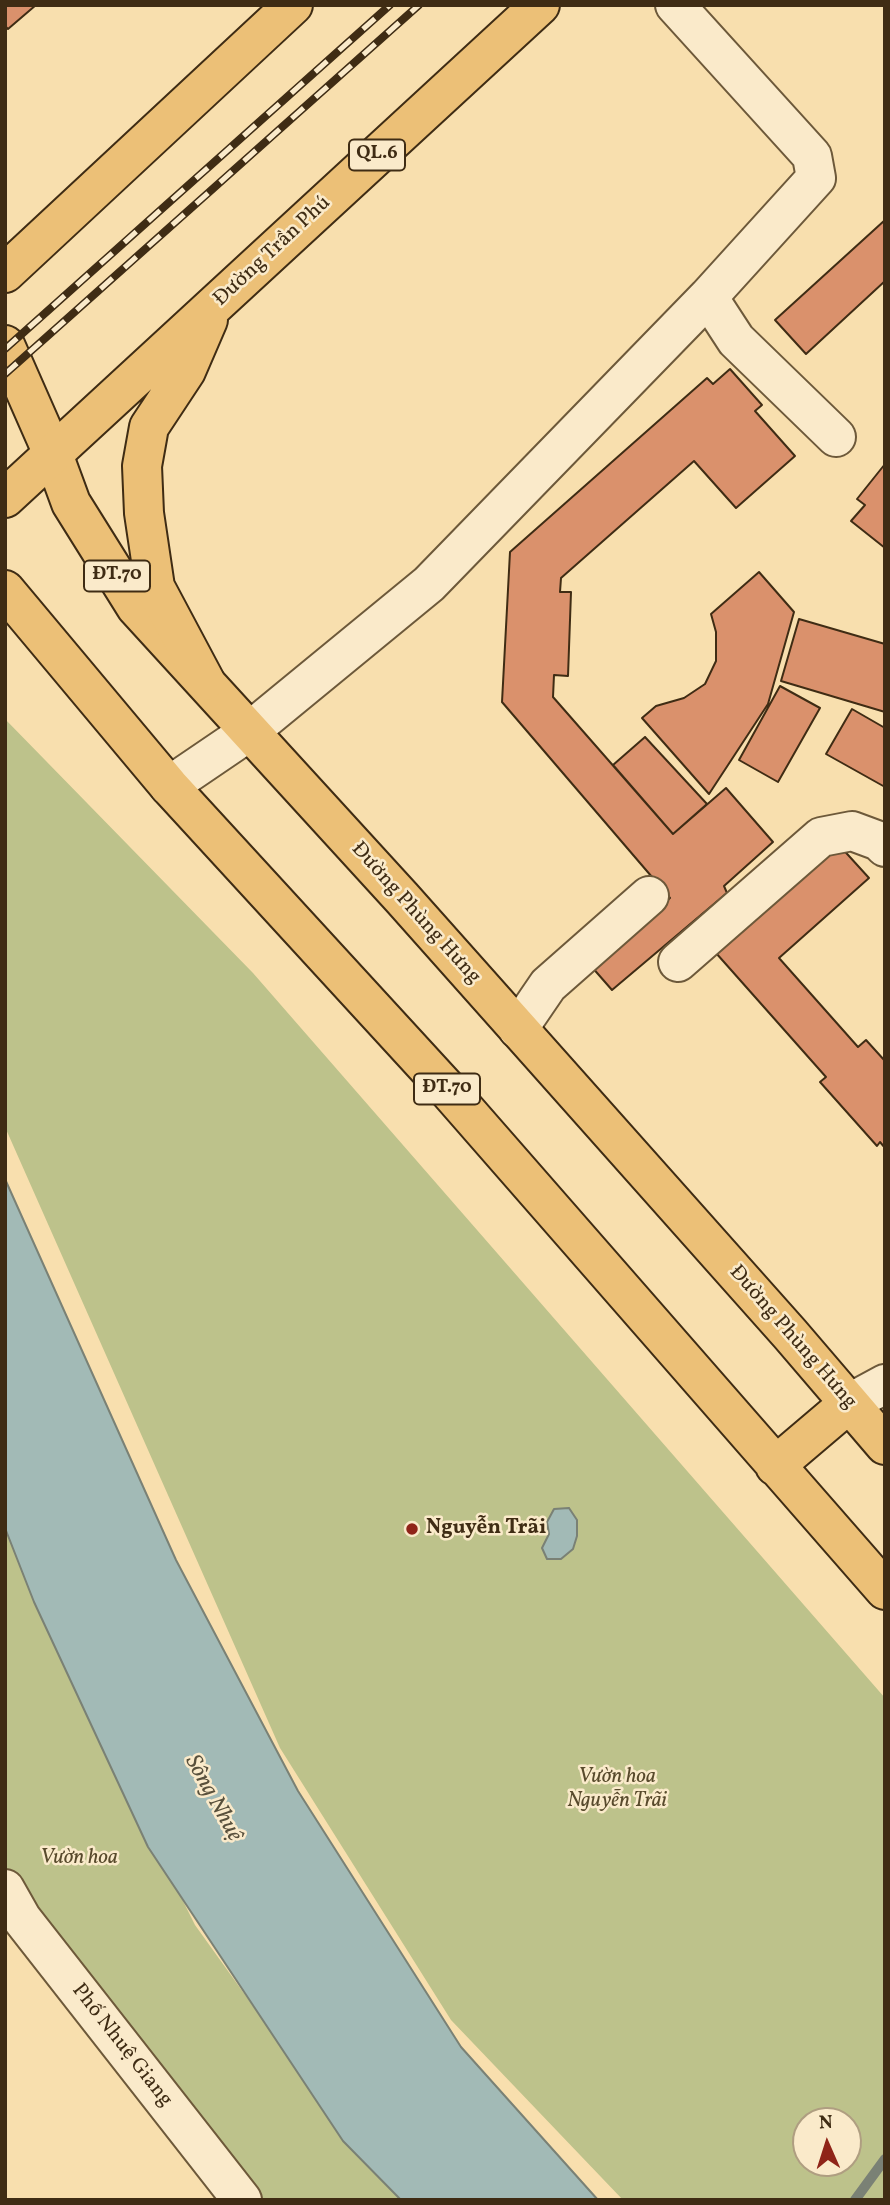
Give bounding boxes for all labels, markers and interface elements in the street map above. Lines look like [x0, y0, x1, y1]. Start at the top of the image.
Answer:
road number: QL.6 [349, 140, 405, 170]
street label: Đường Trần Phú [209, 191, 337, 313]
road number: ĐT.70 [84, 561, 150, 592]
street label: Đường Phùng Hưng [345, 838, 485, 990]
road number: ĐT.70 [414, 1074, 480, 1105]
street label: Đường Phùng Hưng [723, 1261, 861, 1415]
place label: Nguyễn Trãi [426, 1516, 546, 1542]
marker: Nguyễn Trãi [404, 1521, 420, 1537]
water label: Sông Nhuệ [177, 1751, 247, 1847]
park label: Vườn hoa Nguyễn Trãi [567, 1765, 667, 1815]
park label: Vườn hoa [40, 1846, 118, 1872]
street label: Phố Nhuệ Giang [65, 1979, 177, 2113]
north arrow [792, 2107, 862, 2177]
text: N [818, 2110, 834, 2136]

